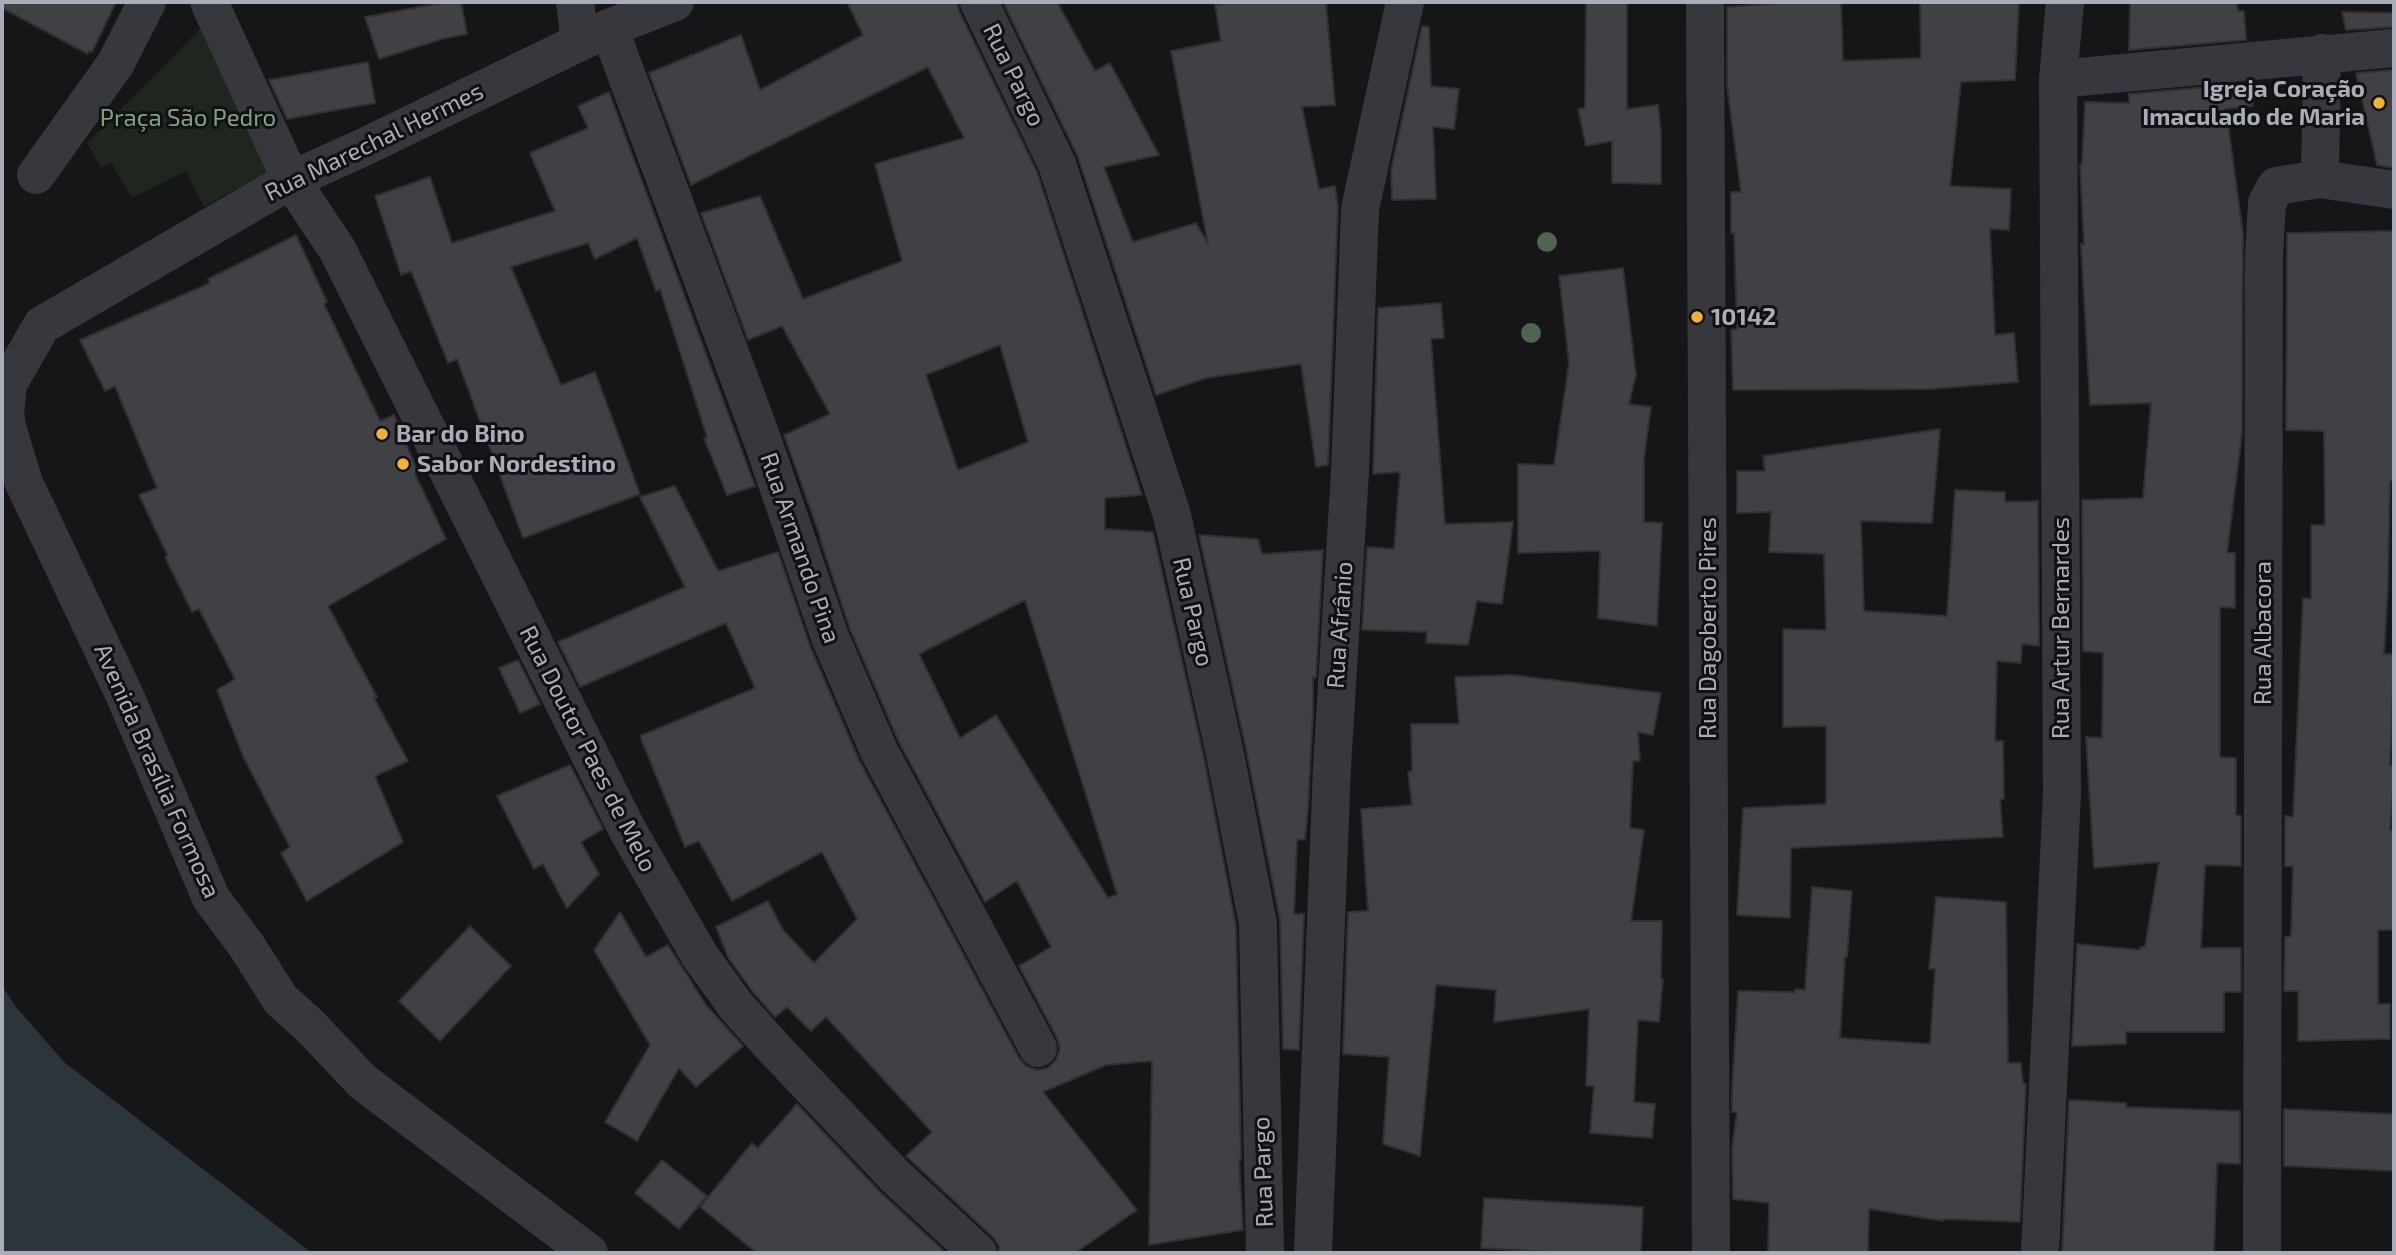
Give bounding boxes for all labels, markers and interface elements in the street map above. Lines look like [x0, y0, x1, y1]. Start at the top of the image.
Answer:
street label: Rua Pargo [977, 19, 1051, 131]
place label: Igreja Coração Imaculado de Maria [2142, 75, 2365, 131]
street label: Rua Marechal Hermes [260, 77, 488, 207]
marker: Igreja Coração Imaculado de Maria [2371, 95, 2387, 111]
park label: Praça São Pedro [100, 104, 276, 132]
place label: 10142 [1711, 303, 1776, 331]
marker: 10142 [1689, 309, 1705, 325]
place label: Bar do Bino [396, 420, 525, 448]
marker: Bar do Bino [374, 426, 390, 442]
street label: Rua Armando Pina [754, 449, 846, 647]
place label: Sabor Nordestino [417, 450, 616, 478]
marker: Sabor Nordestino [395, 456, 411, 472]
street label: Rua Dagoberto Pires [1694, 517, 1722, 739]
street label: Rua Artur Bernardes [2047, 517, 2075, 739]
street label: Rua Pargo [1167, 555, 1219, 669]
street label: Rua Afrânio [1321, 561, 1359, 689]
street label: Rua Albacora [2249, 561, 2277, 705]
street label: Rua Doutor Paes de Melo [513, 621, 663, 877]
street label: Avenida Brasília Formosa [88, 639, 226, 903]
street label: Rua Pargo [1247, 1116, 1279, 1228]

